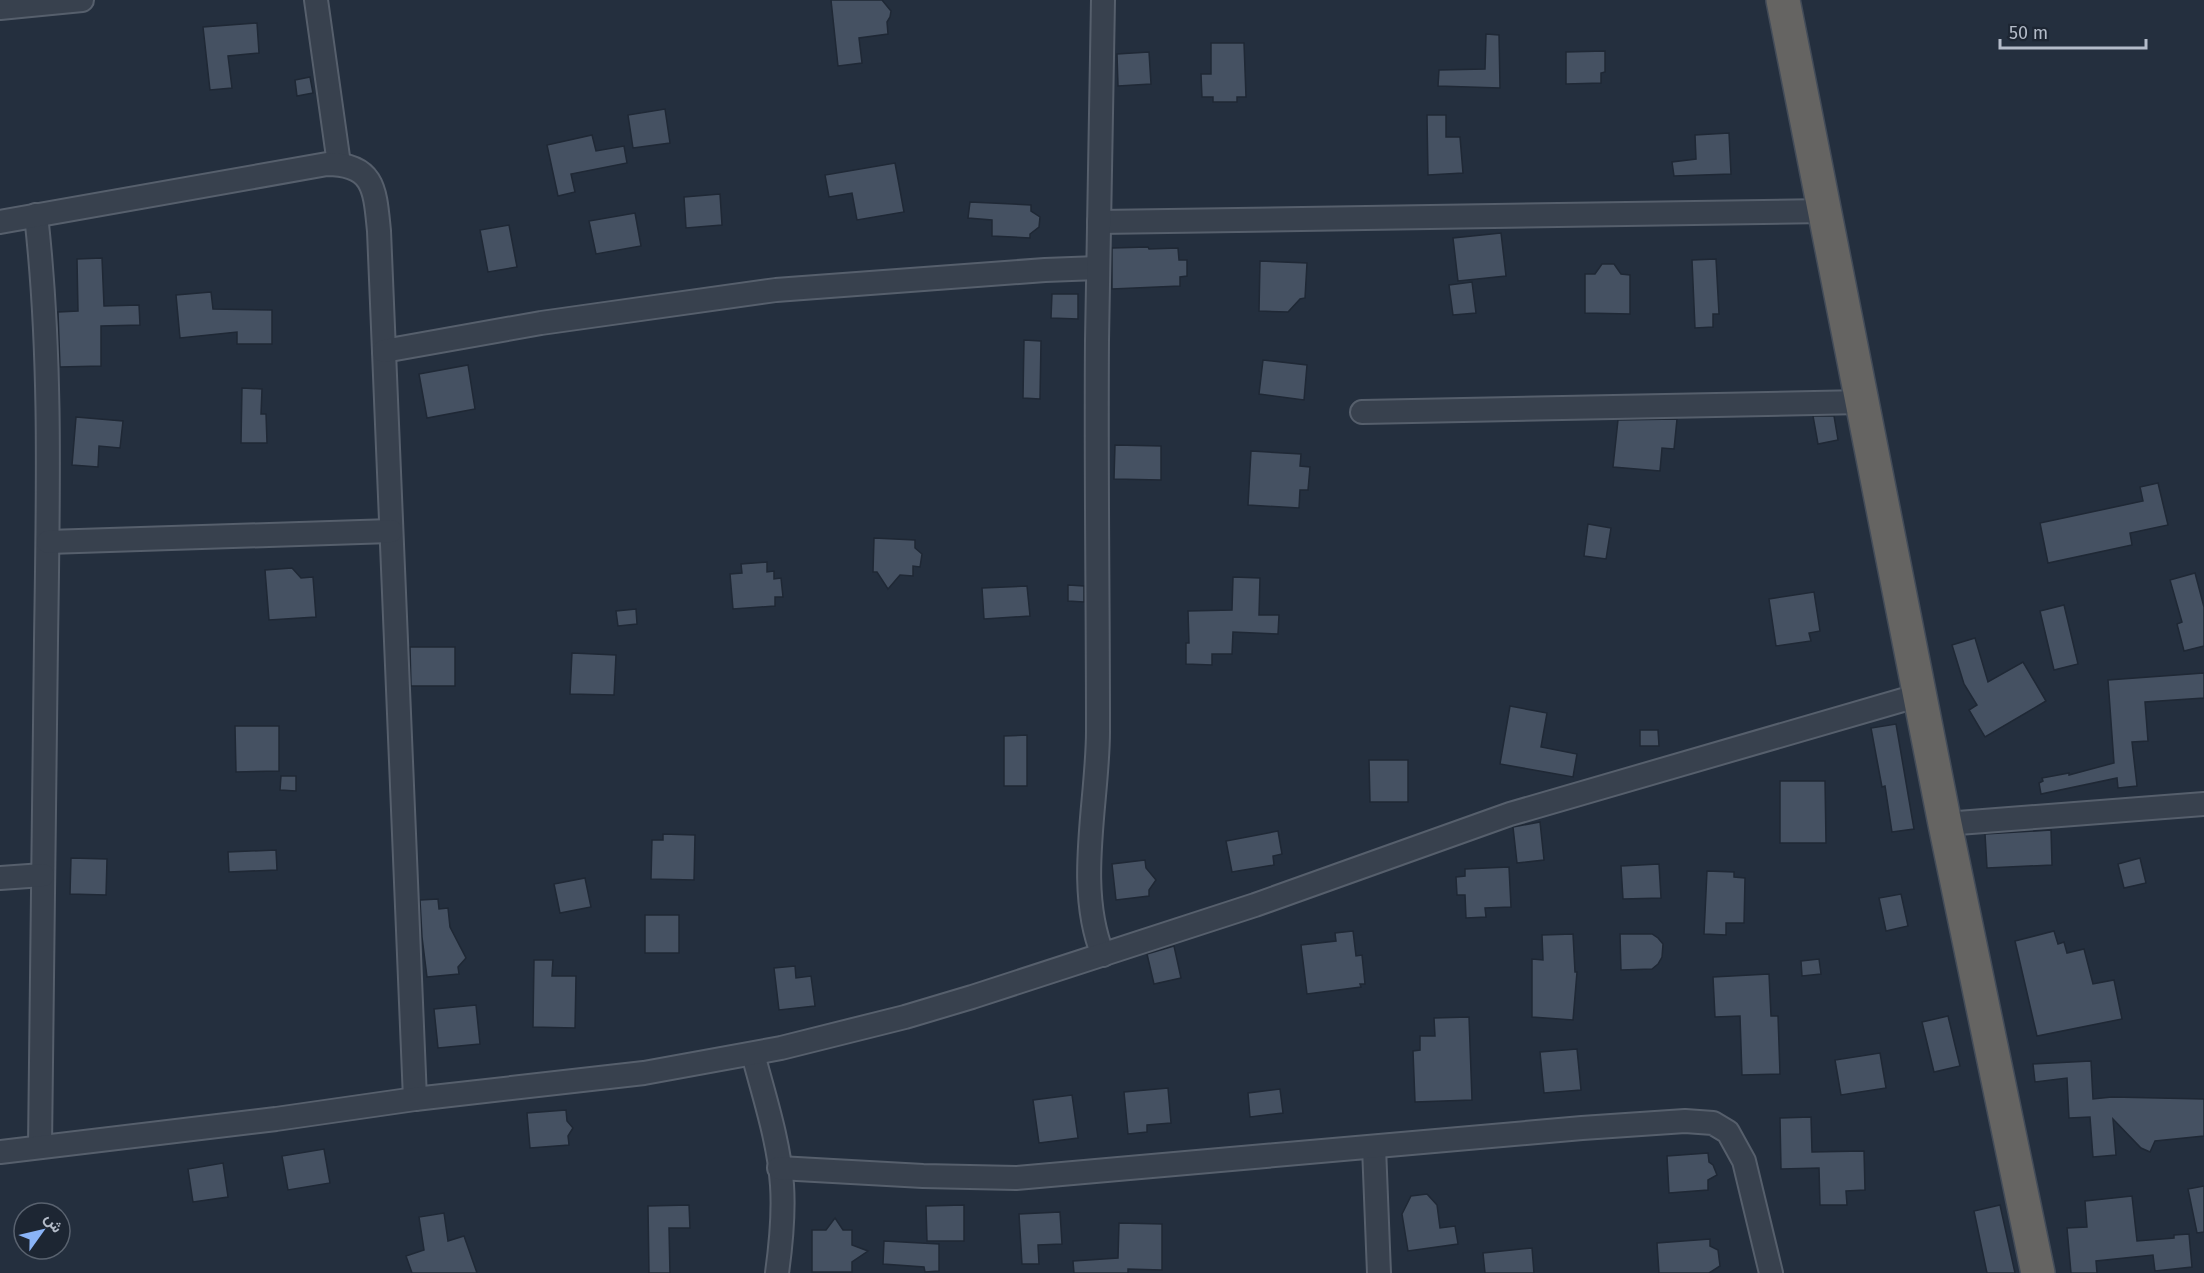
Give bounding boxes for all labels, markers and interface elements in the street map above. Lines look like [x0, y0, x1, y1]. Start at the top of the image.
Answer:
scale bar [2000, 12, 2146, 50]
text: 50 m [2009, 22, 2048, 44]
north arrow [12, 1201, 72, 1261]
text: ش [41, 1210, 67, 1236]

